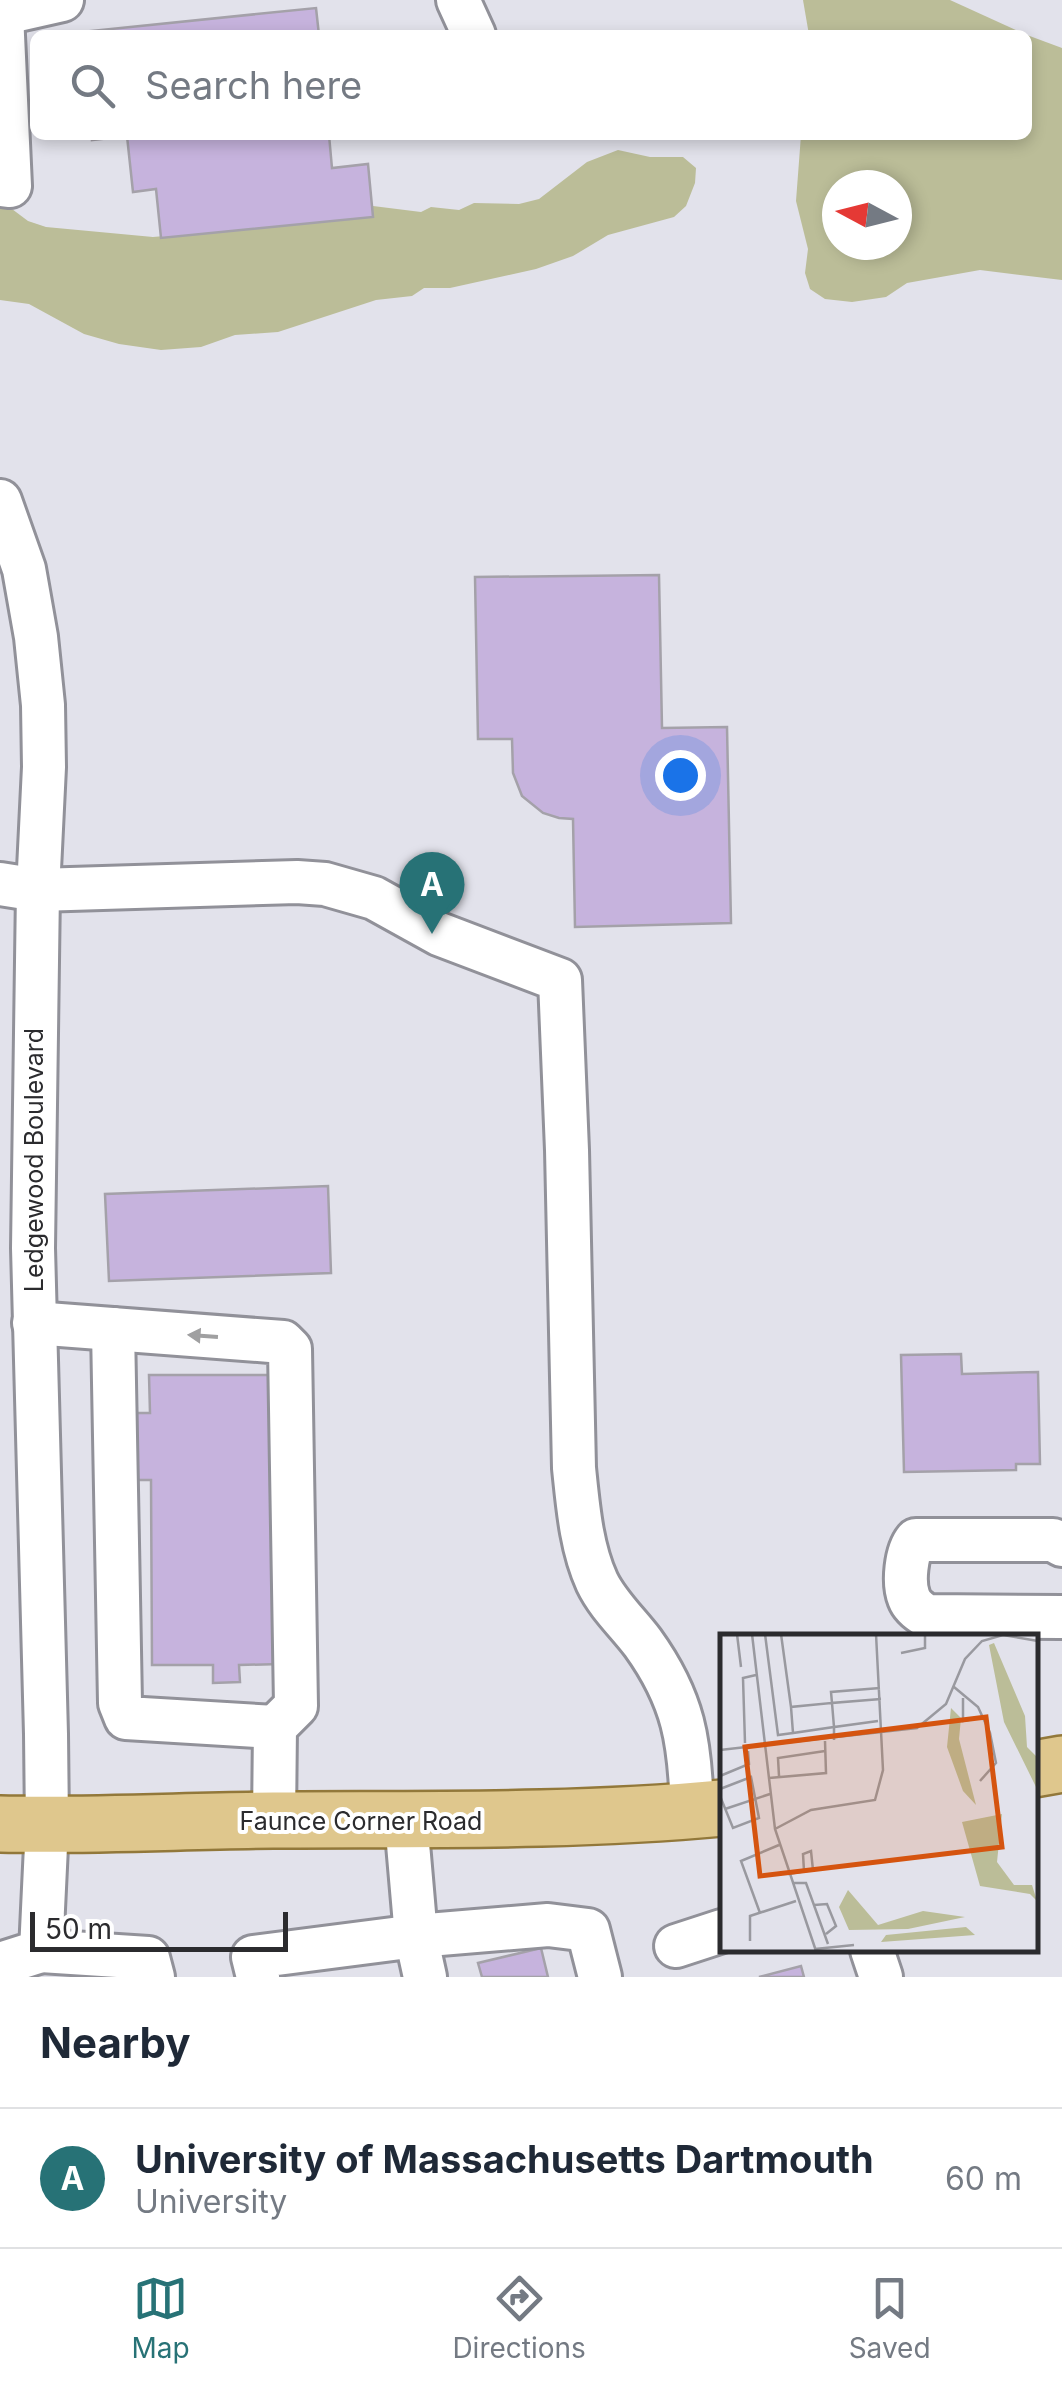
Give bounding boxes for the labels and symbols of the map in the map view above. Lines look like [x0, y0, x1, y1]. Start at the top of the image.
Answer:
north arrow [822, 170, 912, 260]
your location [655, 750, 706, 801]
pin: A [400, 852, 464, 934]
street label: Ledgewood Boulevard [19, 1028, 49, 1292]
one-way arrow [186, 1327, 218, 1343]
inset map [720, 1634, 1037, 1952]
street label: Faunce Corner Road [240, 1806, 482, 1836]
scale bar [30, 1907, 288, 1952]

